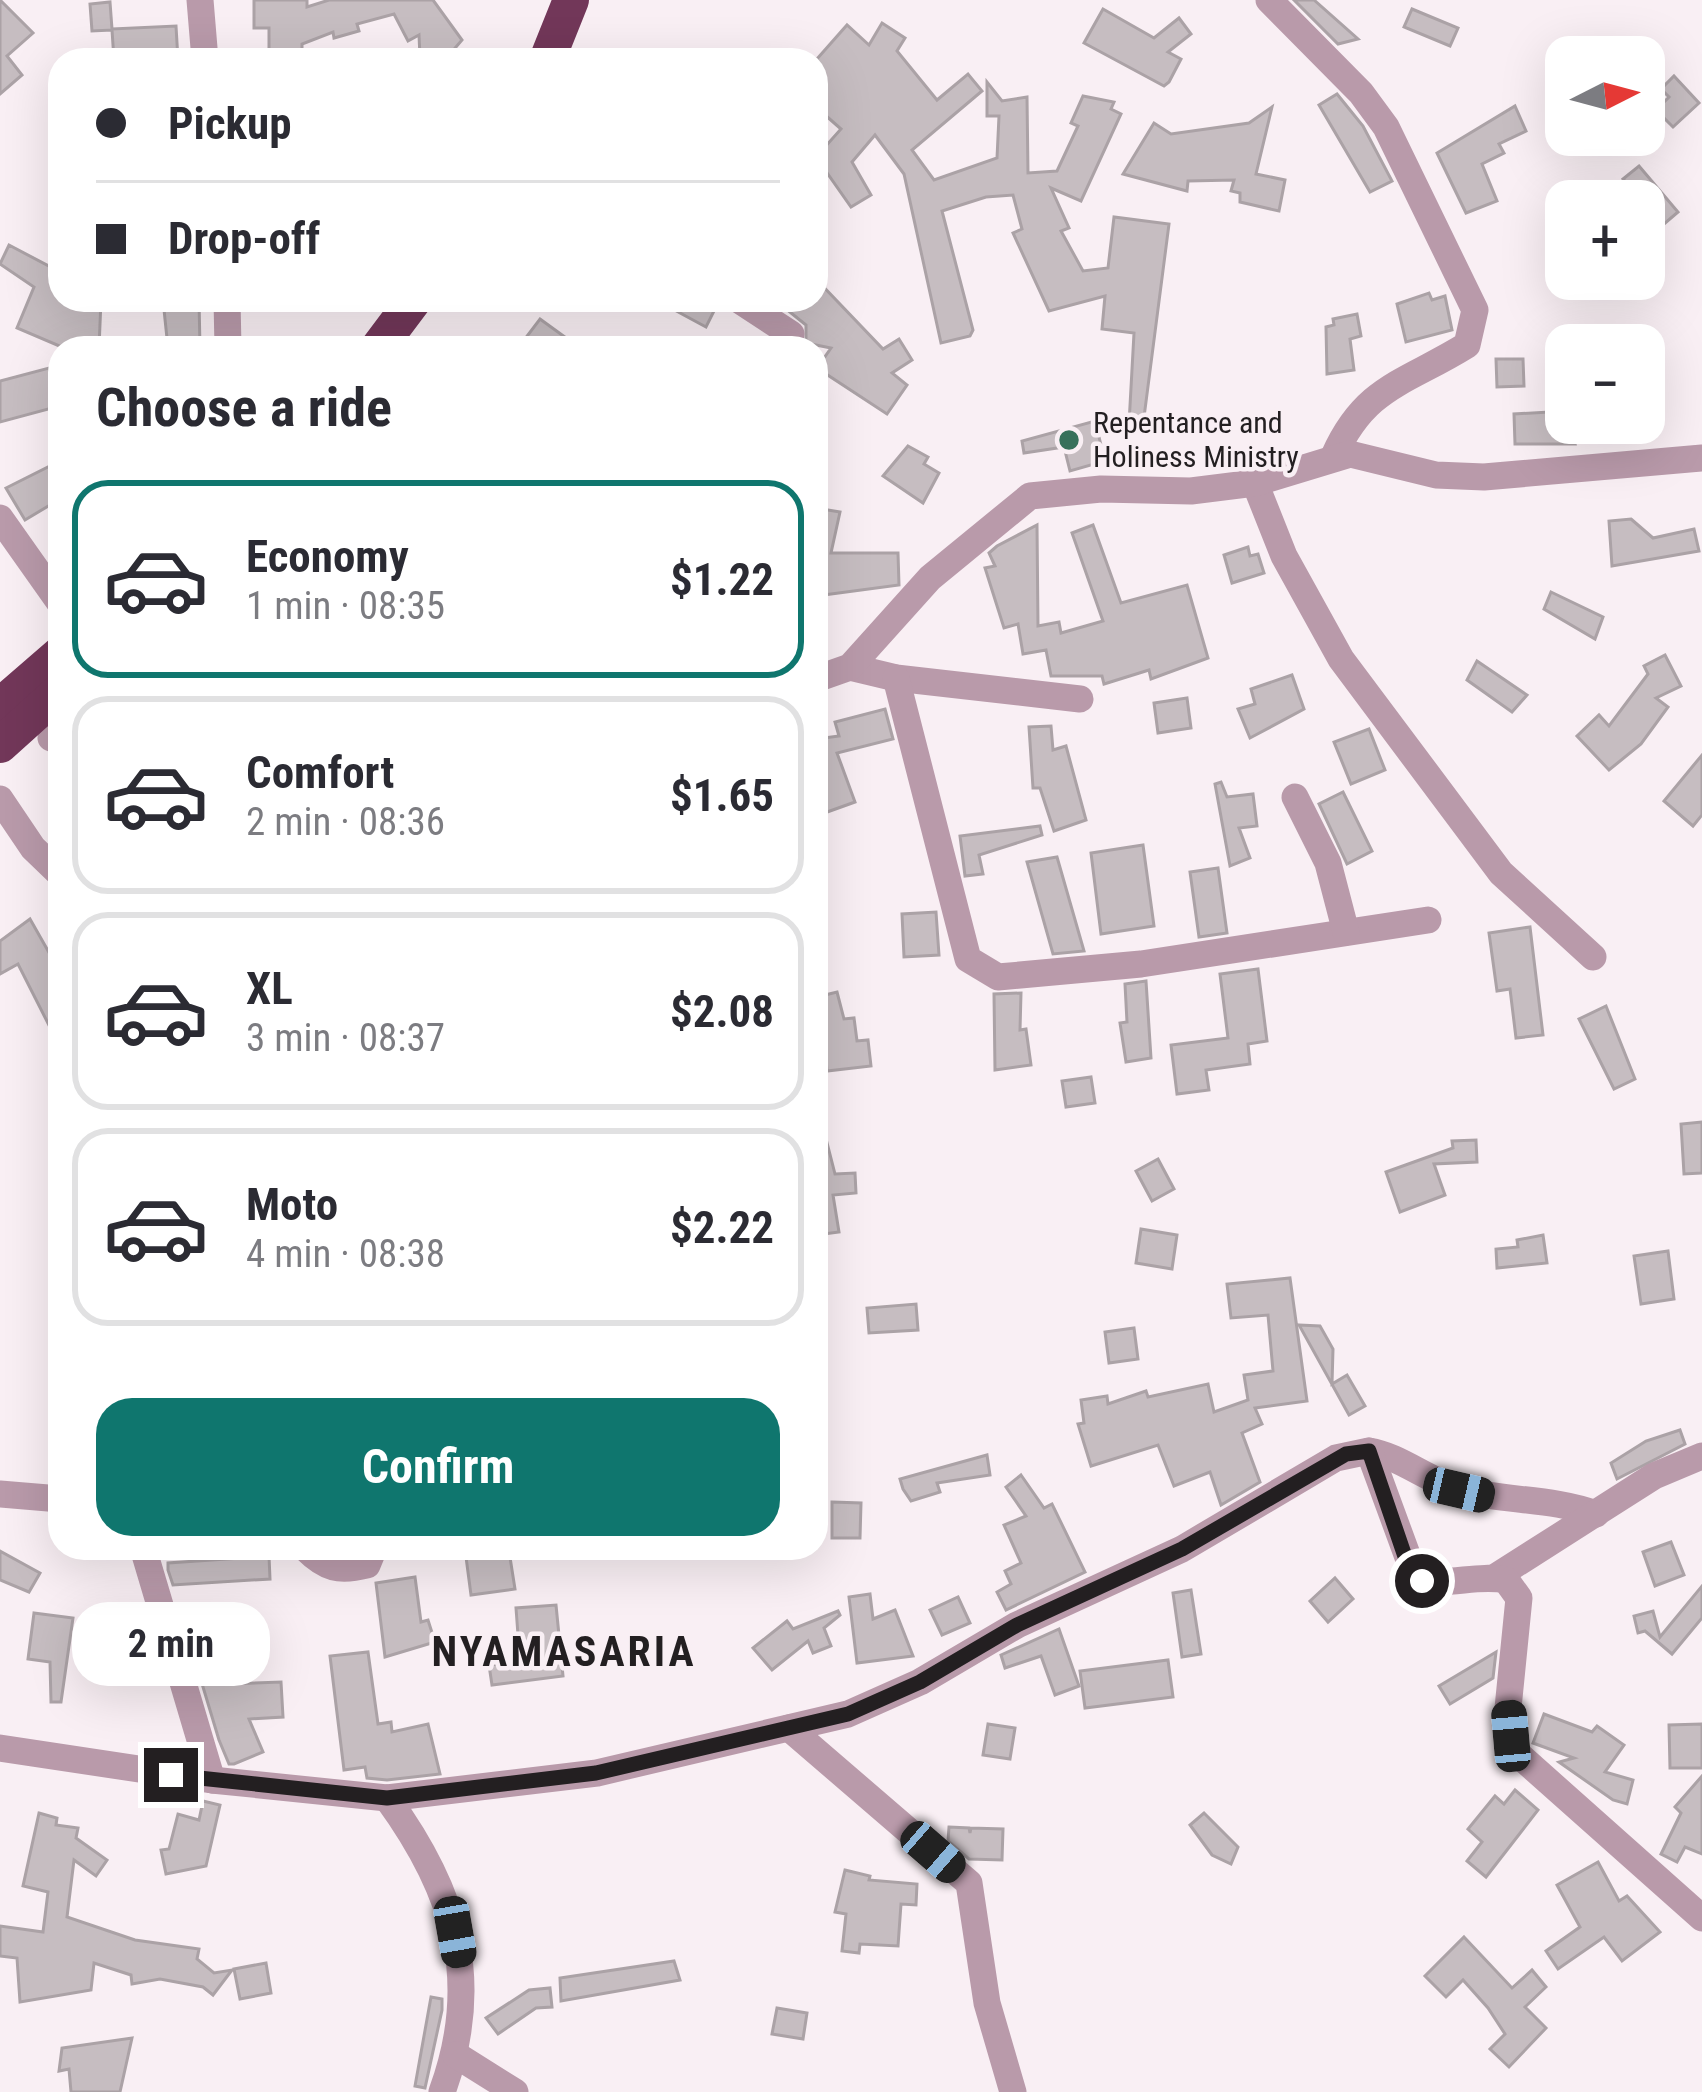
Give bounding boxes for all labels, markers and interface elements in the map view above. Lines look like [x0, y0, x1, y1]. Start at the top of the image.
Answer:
north arrow [1545, 36, 1665, 156]
map controls [1545, 36, 1665, 444]
text: Pickup [168, 97, 292, 150]
button: + [1545, 180, 1665, 300]
text: Drop-off [168, 212, 320, 265]
button: − [1545, 324, 1665, 444]
text: Choose a ride [96, 376, 392, 439]
place label: Repentance and Holiness Ministry [1093, 405, 1299, 474]
marker: Repentance and Holiness Ministry [1056, 427, 1082, 453]
icon: car [102, 525, 210, 633]
text: Economy [246, 530, 409, 583]
text: $1.22 [670, 553, 774, 606]
text: 1 min · 08:35 [246, 583, 445, 629]
icon: car [102, 741, 210, 849]
text: Comfort [246, 746, 394, 799]
text: $1.65 [670, 769, 774, 822]
text: 2 min · 08:36 [246, 799, 445, 845]
icon: car [102, 957, 210, 1065]
text: XL [246, 962, 293, 1015]
text: $2.08 [670, 985, 774, 1038]
text: 3 min · 08:37 [246, 1015, 445, 1061]
icon: car [102, 1173, 210, 1281]
text: Moto [246, 1178, 338, 1231]
text: $2.22 [670, 1201, 774, 1254]
text: 4 min · 08:38 [246, 1231, 445, 1277]
button: Confirm [96, 1398, 780, 1536]
car [1420, 1464, 1498, 1516]
route start [1395, 1554, 1449, 1608]
callout: 2 min [72, 1601, 270, 1685]
text: 2 min [128, 1621, 214, 1667]
district label: NYAMASARIA [431, 1627, 697, 1676]
car [1490, 1699, 1532, 1773]
route end [144, 1748, 198, 1802]
car [894, 1815, 972, 1889]
car [431, 1893, 479, 1971]

